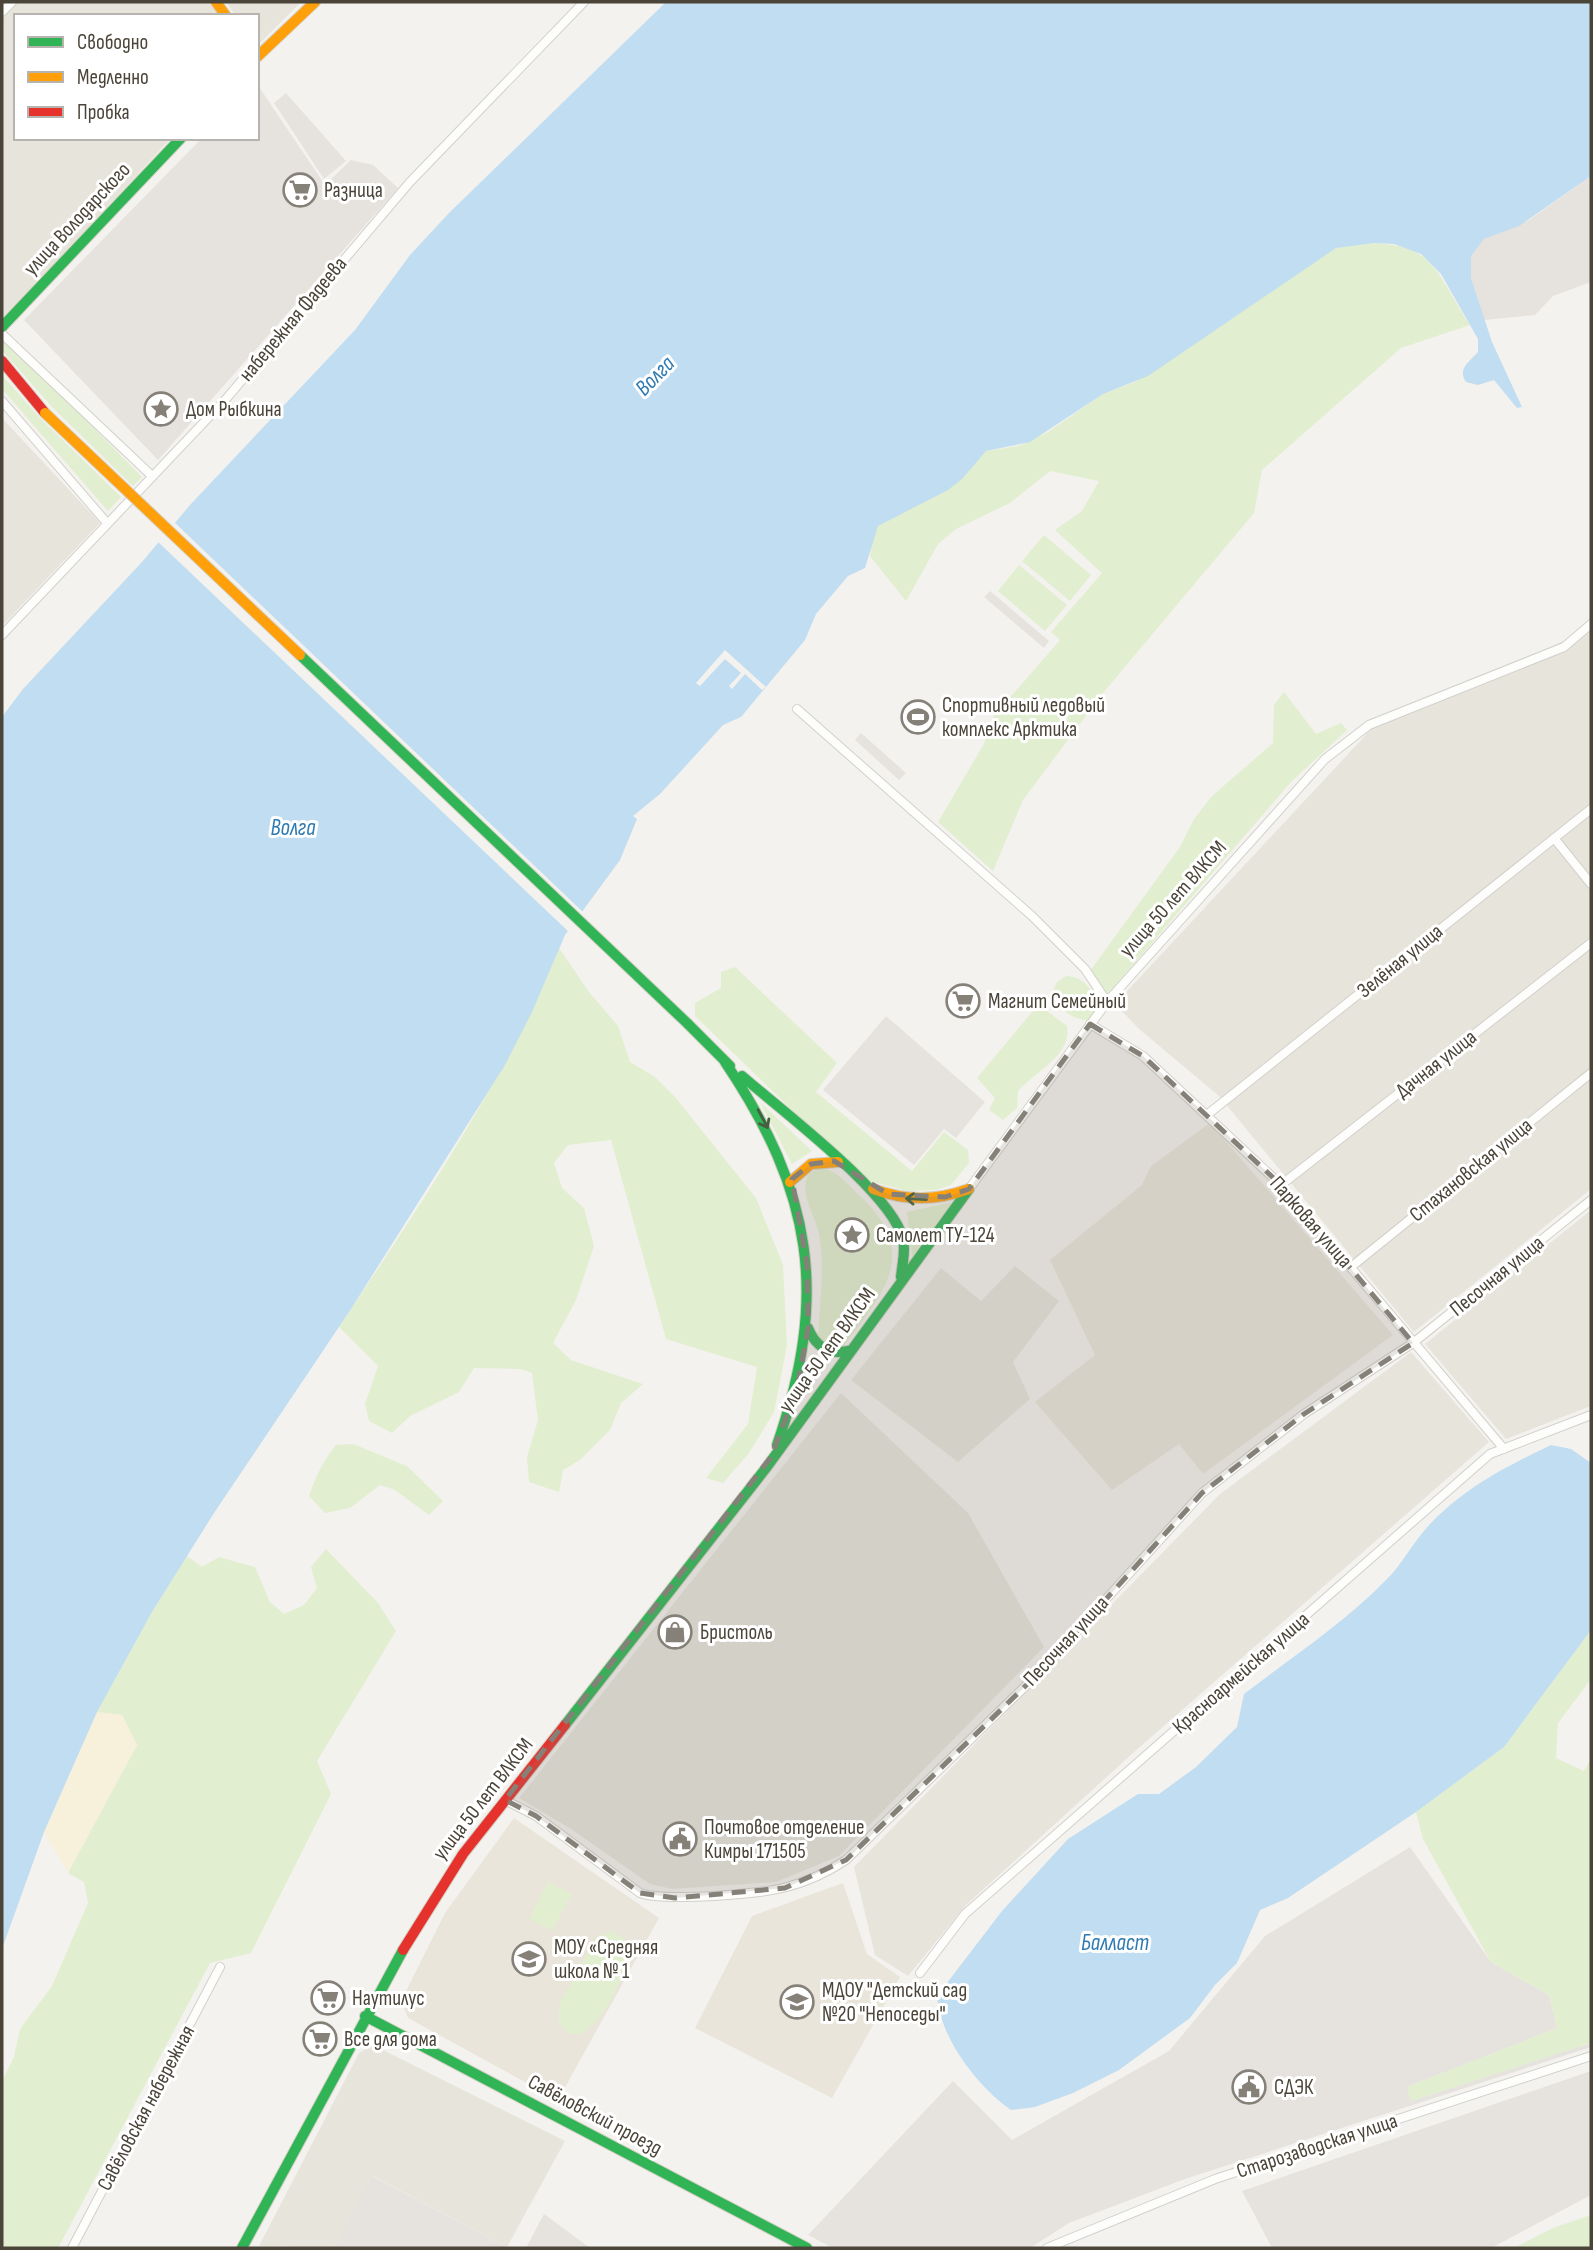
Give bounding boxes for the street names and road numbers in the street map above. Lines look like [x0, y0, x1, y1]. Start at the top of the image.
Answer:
street label: улица Володарского [18, 157, 136, 281]
street label: набережная Фадеева [234, 252, 352, 386]
street label: улица 50 лет ВЛКСМ [1114, 836, 1232, 962]
street label: Зелёная улица [1352, 919, 1448, 1003]
street label: Дачная улица [1390, 1025, 1482, 1103]
street label: Стахановская улица [1405, 1113, 1537, 1227]
street label: Парковая улица [1264, 1171, 1358, 1273]
street label: Песочная улица [1445, 1230, 1549, 1322]
street label: улица 50 лет ВЛКСМ [773, 1283, 881, 1417]
street label: Песочная улица [1018, 1591, 1114, 1691]
street label: Красноармейская улица [1168, 1607, 1314, 1739]
street label: улица 50 лет ВЛКСМ [428, 1733, 538, 1865]
street label: Савёловская набережная [92, 2021, 200, 2195]
street label: Савёловский проезд [524, 2069, 666, 2161]
street label: Старозаводская улица [1233, 2108, 1401, 2184]

